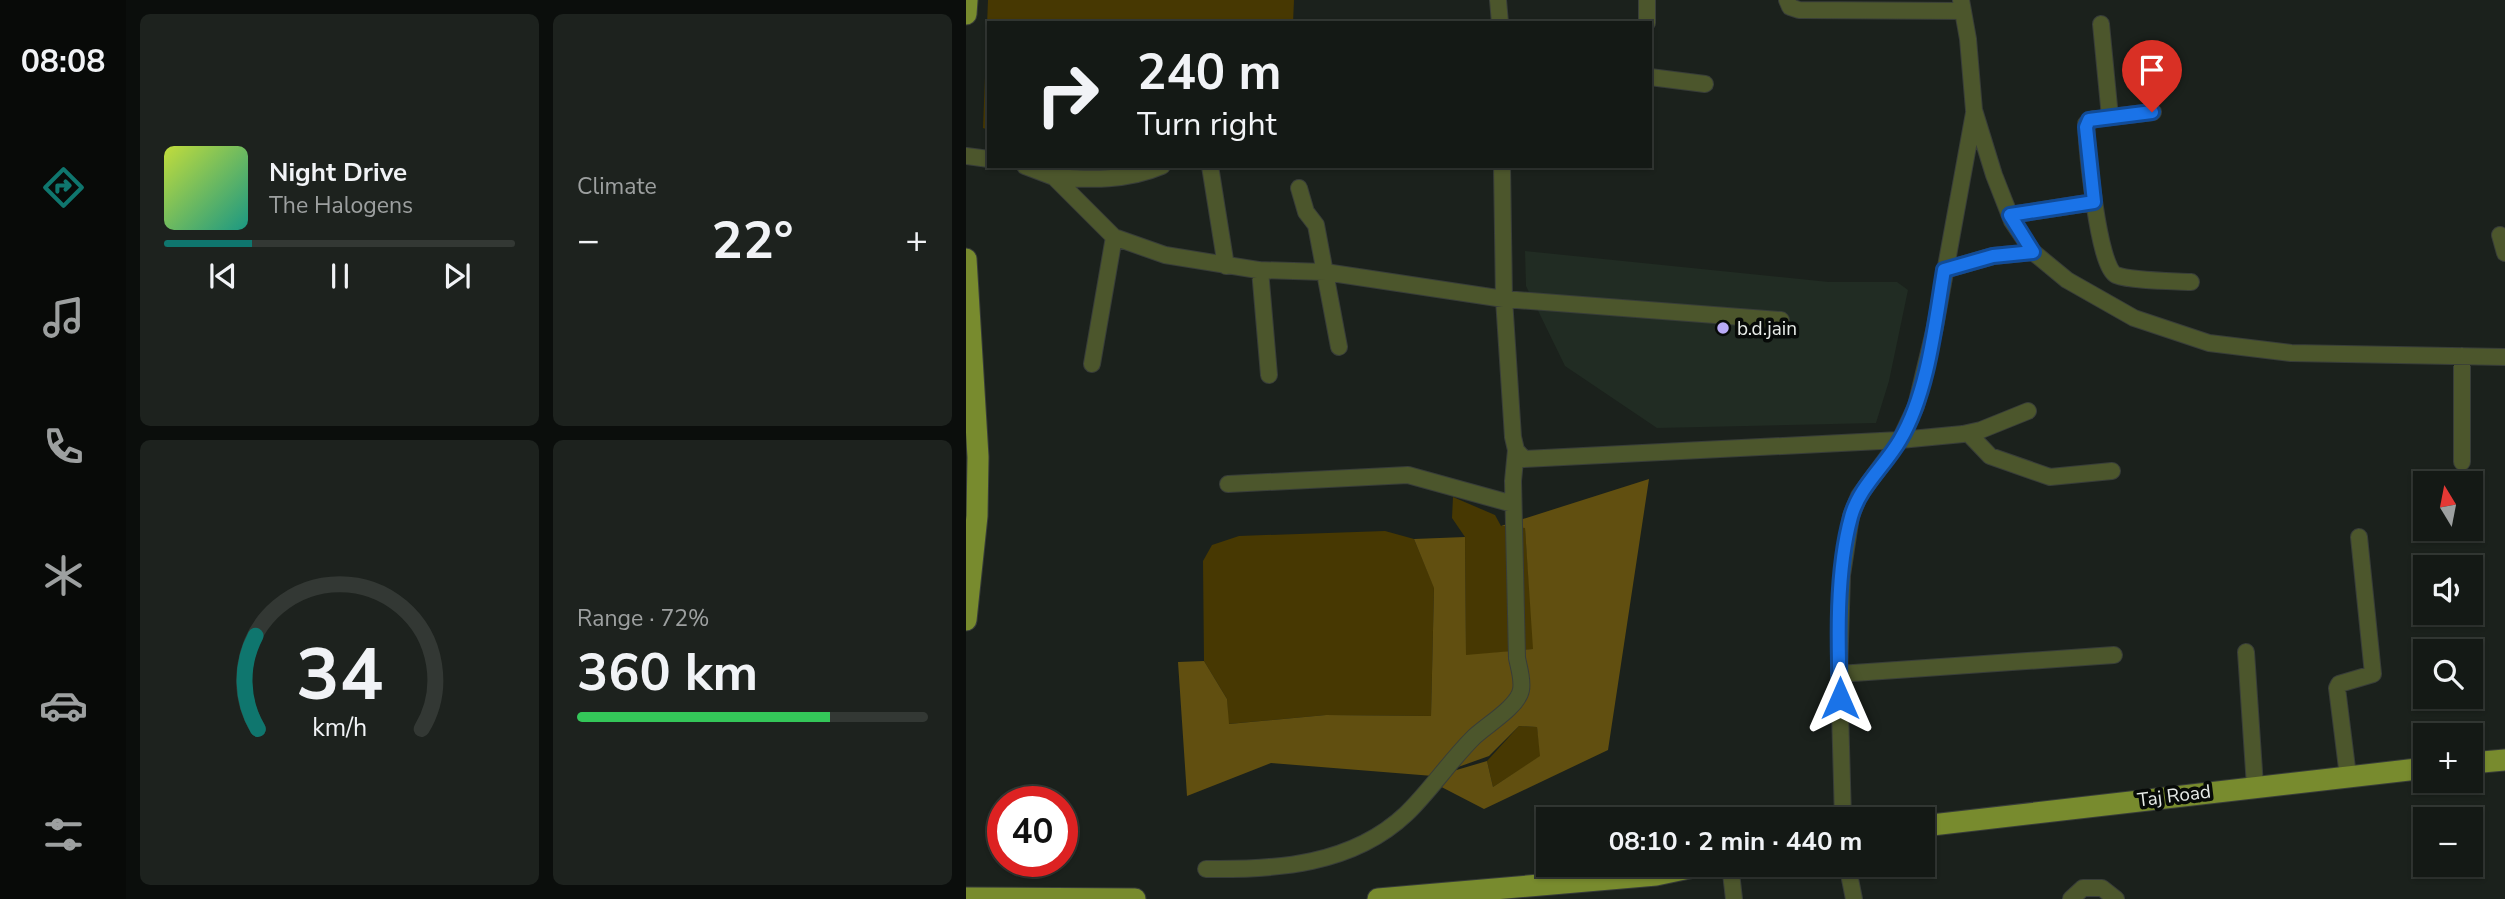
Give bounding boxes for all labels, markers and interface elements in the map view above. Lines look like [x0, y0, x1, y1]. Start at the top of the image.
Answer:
text: 240 m [1137, 39, 1281, 106]
text: 08:08 [21, 40, 105, 83]
pin [2122, 40, 2182, 112]
icon: right [1022, 49, 1113, 140]
icon: arrive [2133, 51, 2171, 89]
text: Turn right [1137, 103, 1277, 146]
text: Night Drive [269, 155, 407, 190]
icon: directions [39, 163, 88, 212]
text: Climate [577, 171, 657, 202]
text: The Halogens [269, 190, 413, 221]
text: 22° [711, 205, 794, 276]
text: − [577, 215, 600, 266]
text: + [905, 215, 928, 266]
icon: previous [204, 257, 242, 295]
icon: pause [321, 257, 359, 295]
icon: next [438, 257, 476, 295]
icon: music [39, 293, 88, 342]
place label: b.d.jain [1737, 316, 1797, 342]
marker: b.d.jain [1715, 320, 1731, 336]
icon: phone [39, 422, 88, 471]
north arrow [2413, 471, 2483, 541]
map controls [2413, 471, 2483, 877]
icon: climate [39, 551, 88, 600]
button: sound [2413, 555, 2483, 625]
text: Range · 72% [577, 603, 709, 634]
text: 34 [296, 625, 383, 725]
text: 360 km [577, 637, 758, 708]
button: search [2413, 639, 2483, 709]
position arrow [1803, 661, 1877, 735]
icon: car [39, 681, 88, 730]
text: km/h [312, 710, 367, 744]
button: + [2413, 723, 2483, 793]
street label: Taj Road [2136, 779, 2212, 813]
speed limit sign: 40 [987, 786, 1078, 877]
button: − [2413, 807, 2483, 877]
icon: filters [39, 810, 88, 859]
text: 08:10 · 2 min · 440 m [1609, 824, 1862, 859]

